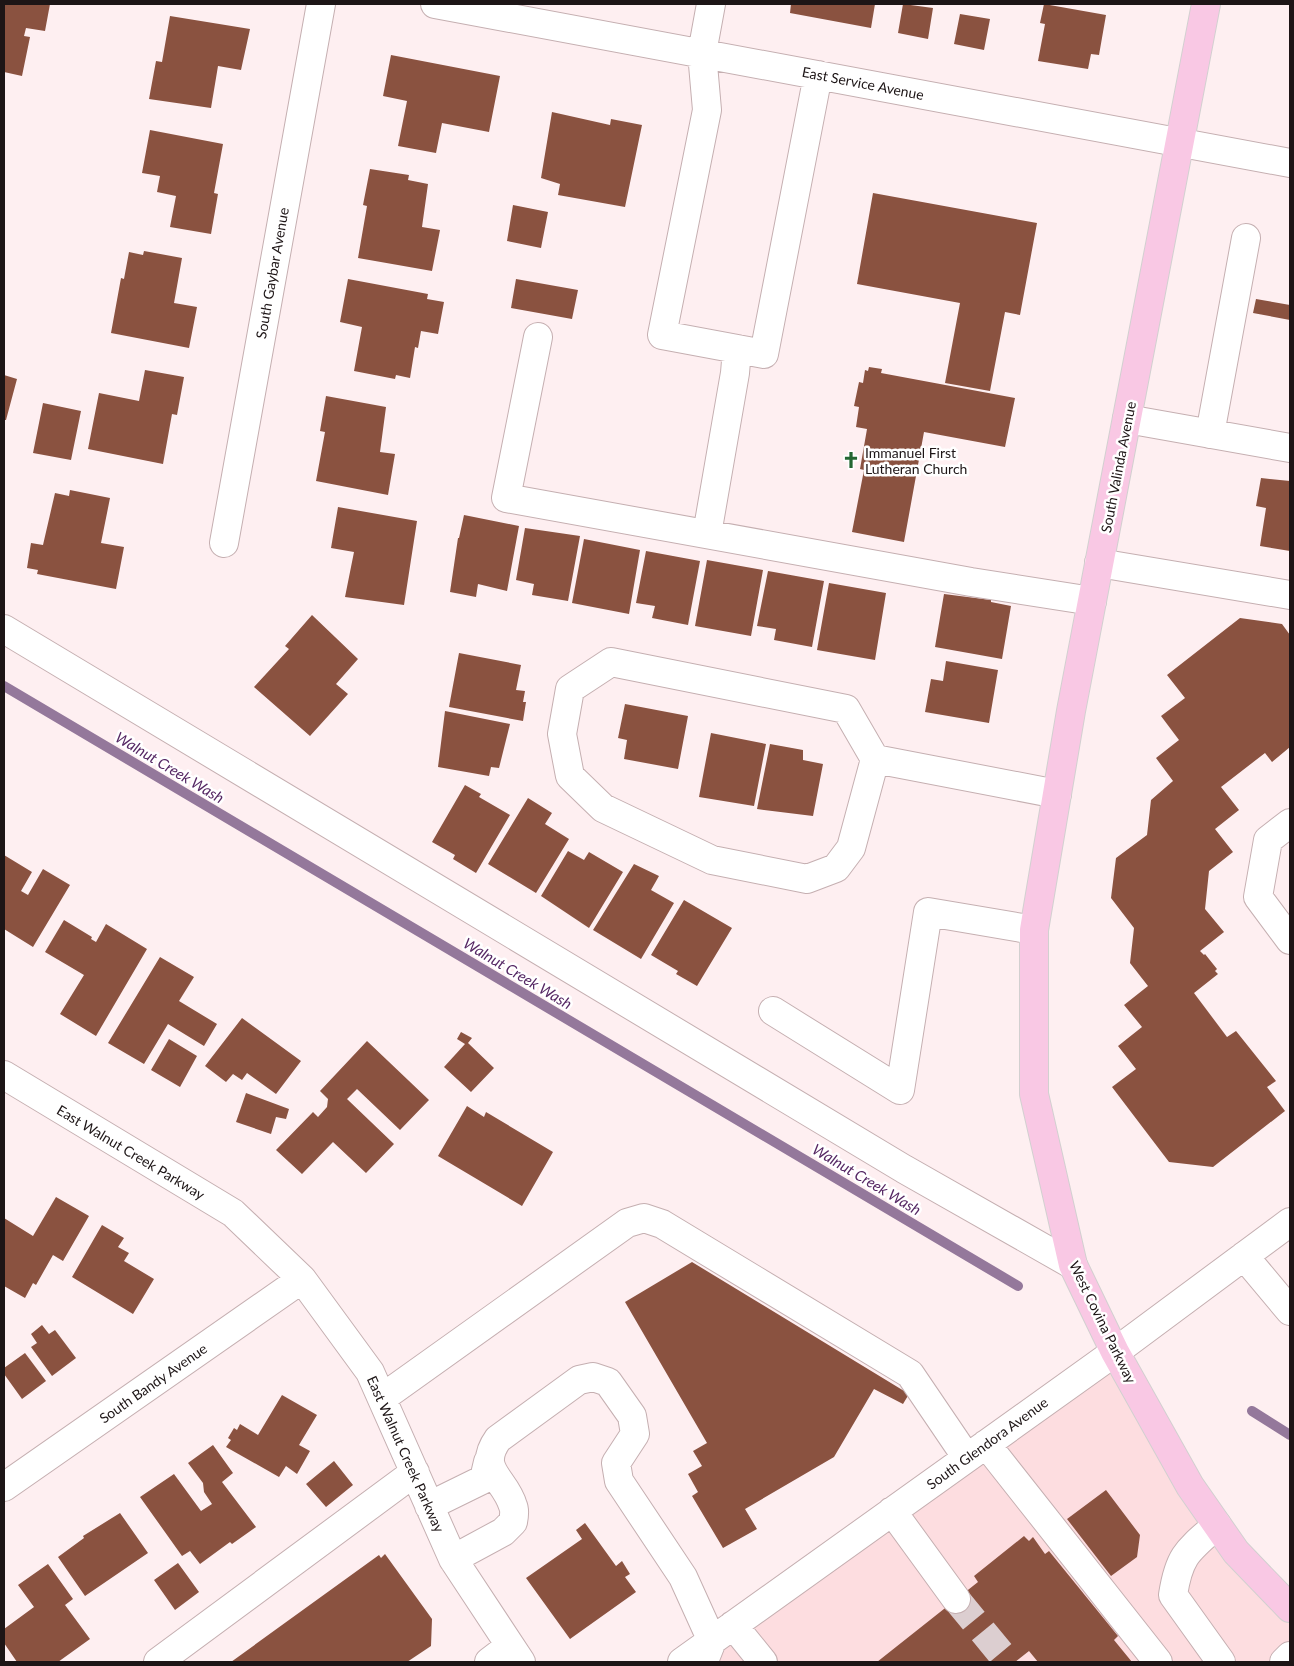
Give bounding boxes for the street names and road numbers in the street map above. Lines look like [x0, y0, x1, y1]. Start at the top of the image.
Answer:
street label: East Service Avenue [801, 63, 925, 103]
street label: South Gaybar Avenue [252, 206, 292, 340]
street label: South Valinda Avenue [1097, 400, 1139, 534]
street label: East Walnut Creek Parkway [54, 1101, 209, 1203]
street label: West Covina Parkway [1066, 1258, 1140, 1387]
street label: South Bandy Avenue [96, 1339, 210, 1427]
street label: East Walnut Creek Parkway [364, 1373, 449, 1536]
street label: South Glendora Avenue [923, 1393, 1051, 1493]

